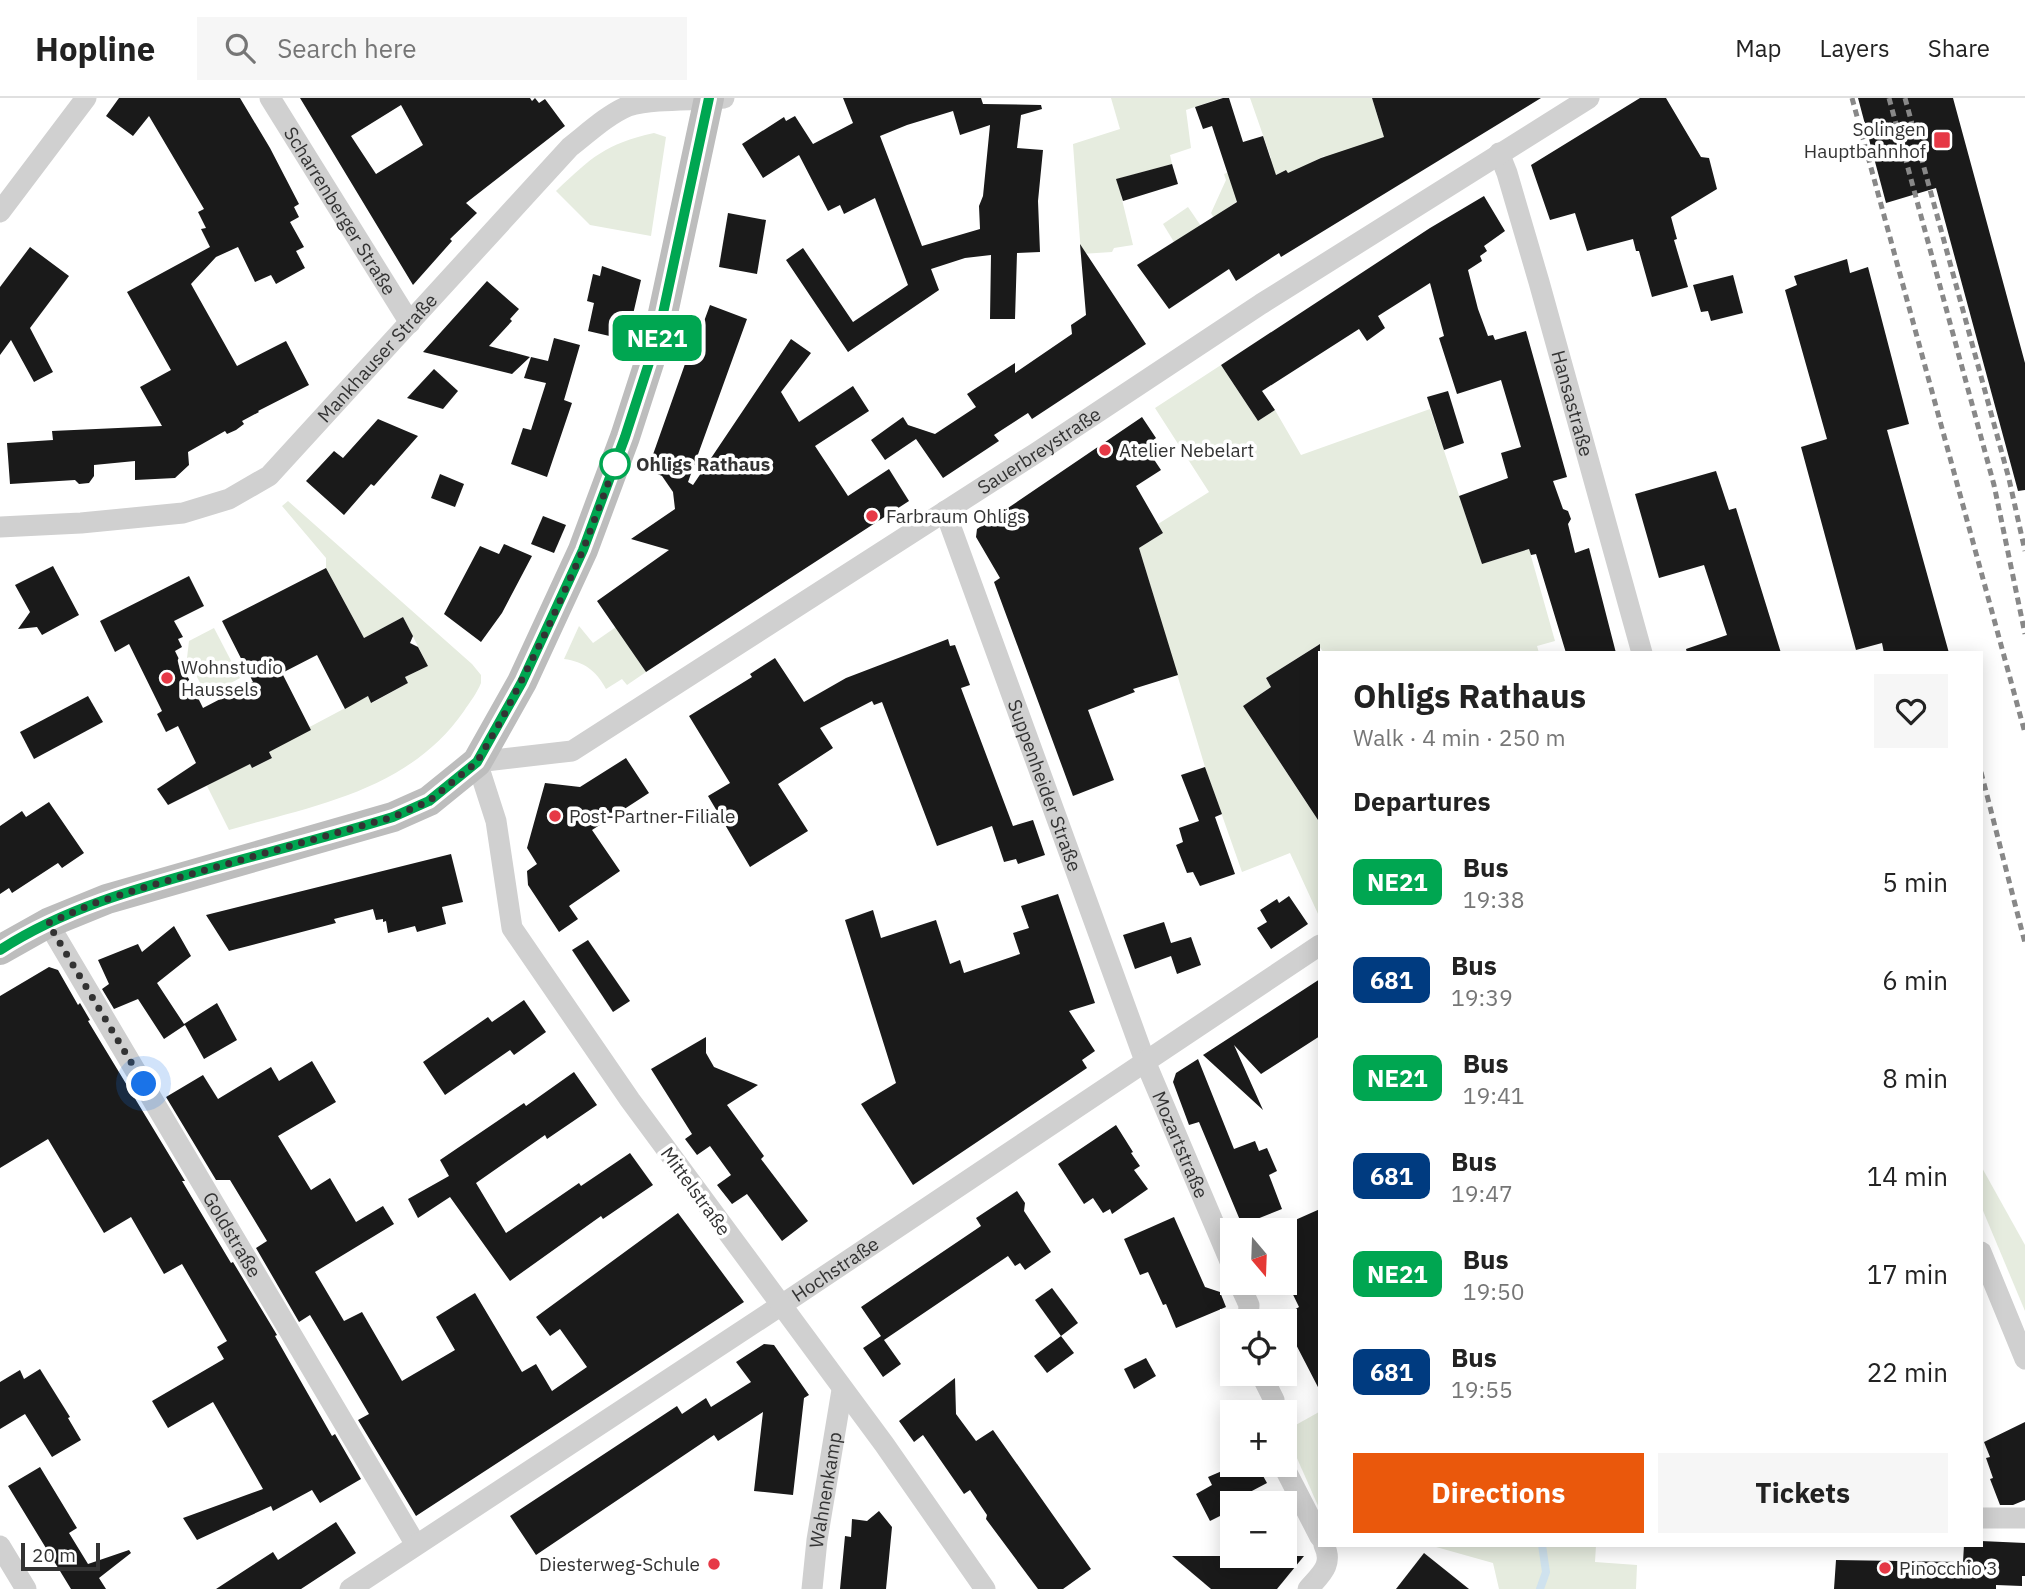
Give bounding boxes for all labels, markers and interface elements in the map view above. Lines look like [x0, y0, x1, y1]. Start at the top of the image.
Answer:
search box [197, 17, 687, 80]
text: Hopline [35, 27, 155, 70]
icon: search [221, 29, 259, 67]
text: Search here [277, 31, 417, 65]
text: Map [1735, 32, 1782, 64]
text: Layers [1820, 32, 1890, 64]
text: Share [1928, 32, 1990, 64]
place label: Solingen Hauptbahnhof [1804, 117, 1926, 163]
street label: Scharrenberger Straße [279, 122, 402, 300]
marker: Solingen Hauptbahnhof [1932, 130, 1952, 150]
street label: Mankhauser Straße [312, 288, 442, 427]
line badge: NE21 [608, 315, 706, 361]
text: NE21 [627, 322, 687, 354]
street label: Hansastraße [1546, 347, 1599, 459]
street label: Sauerbreystraße [973, 402, 1105, 500]
place label: Atelier Nebelart [1119, 438, 1254, 462]
marker: Atelier Nebelart [1097, 442, 1113, 458]
marker: Ohligs Rathaus [600, 449, 630, 479]
place label: Ohligs Rathaus [636, 452, 770, 476]
place label: Farbraum Ohligs [886, 504, 1026, 528]
marker: Farbraum Ohligs [864, 508, 880, 524]
place label: Wohnstudio Haussels [181, 655, 283, 701]
marker: Wohnstudio Haussels [159, 670, 175, 686]
text: Ohligs Rathaus [1353, 674, 1586, 717]
button: heart [1874, 674, 1948, 748]
street label: Suppenheider Straße [1003, 696, 1087, 875]
text: Walk · 4 min · 250 m [1353, 722, 1566, 752]
text: Departures [1353, 784, 1491, 818]
place label: Post-Partner-Filiale [569, 804, 735, 828]
marker: Post-Partner-Filiale [547, 808, 563, 824]
text: Bus [1463, 850, 1509, 884]
text: 5 min [1882, 865, 1948, 899]
text: NE21 [1367, 866, 1428, 898]
text: 19:38 [1463, 884, 1525, 914]
text: Bus [1451, 948, 1497, 982]
text: 6 min [1882, 963, 1948, 997]
text: 681 [1370, 964, 1413, 996]
text: 19:39 [1451, 982, 1513, 1012]
text: Bus [1463, 1046, 1509, 1080]
text: 8 min [1882, 1061, 1948, 1095]
text: NE21 [1367, 1062, 1428, 1094]
your location [126, 1066, 161, 1101]
text: 19:41 [1463, 1080, 1525, 1110]
street label: Mozartstraße [1147, 1087, 1214, 1202]
street label: Mittelstraße [656, 1142, 736, 1240]
text: Bus [1451, 1144, 1497, 1178]
text: 14 min [1867, 1159, 1948, 1193]
text: 681 [1370, 1160, 1413, 1192]
text: 19:47 [1451, 1178, 1513, 1208]
street label: Goldstraße [198, 1187, 267, 1282]
north arrow [1220, 1218, 1297, 1295]
map controls [1220, 1218, 1297, 1568]
street label: Hochstraße [787, 1231, 883, 1307]
text: Bus [1463, 1242, 1509, 1276]
text: 17 min [1867, 1257, 1948, 1291]
text: NE21 [1367, 1258, 1428, 1290]
text: 19:50 [1463, 1276, 1525, 1306]
button: locate [1220, 1309, 1297, 1386]
text: Bus [1451, 1340, 1497, 1374]
text: 22 min [1867, 1355, 1948, 1389]
text: 681 [1370, 1356, 1413, 1388]
text: 19:55 [1451, 1374, 1513, 1404]
button: + [1220, 1400, 1297, 1477]
street label: Wahnenkamp [804, 1430, 847, 1550]
button: Directions [1353, 1453, 1644, 1533]
button: Tickets [1658, 1453, 1948, 1533]
button: − [1220, 1491, 1297, 1568]
scale bar [21, 1540, 100, 1572]
text: 20 m [32, 1543, 76, 1567]
place label: Diesterweg-Schule [539, 1552, 700, 1576]
marker: Diesterweg-Schule [706, 1556, 722, 1572]
place label: Pinocchio 3 [1899, 1556, 1998, 1580]
marker: Pinocchio 3 [1877, 1560, 1893, 1576]

